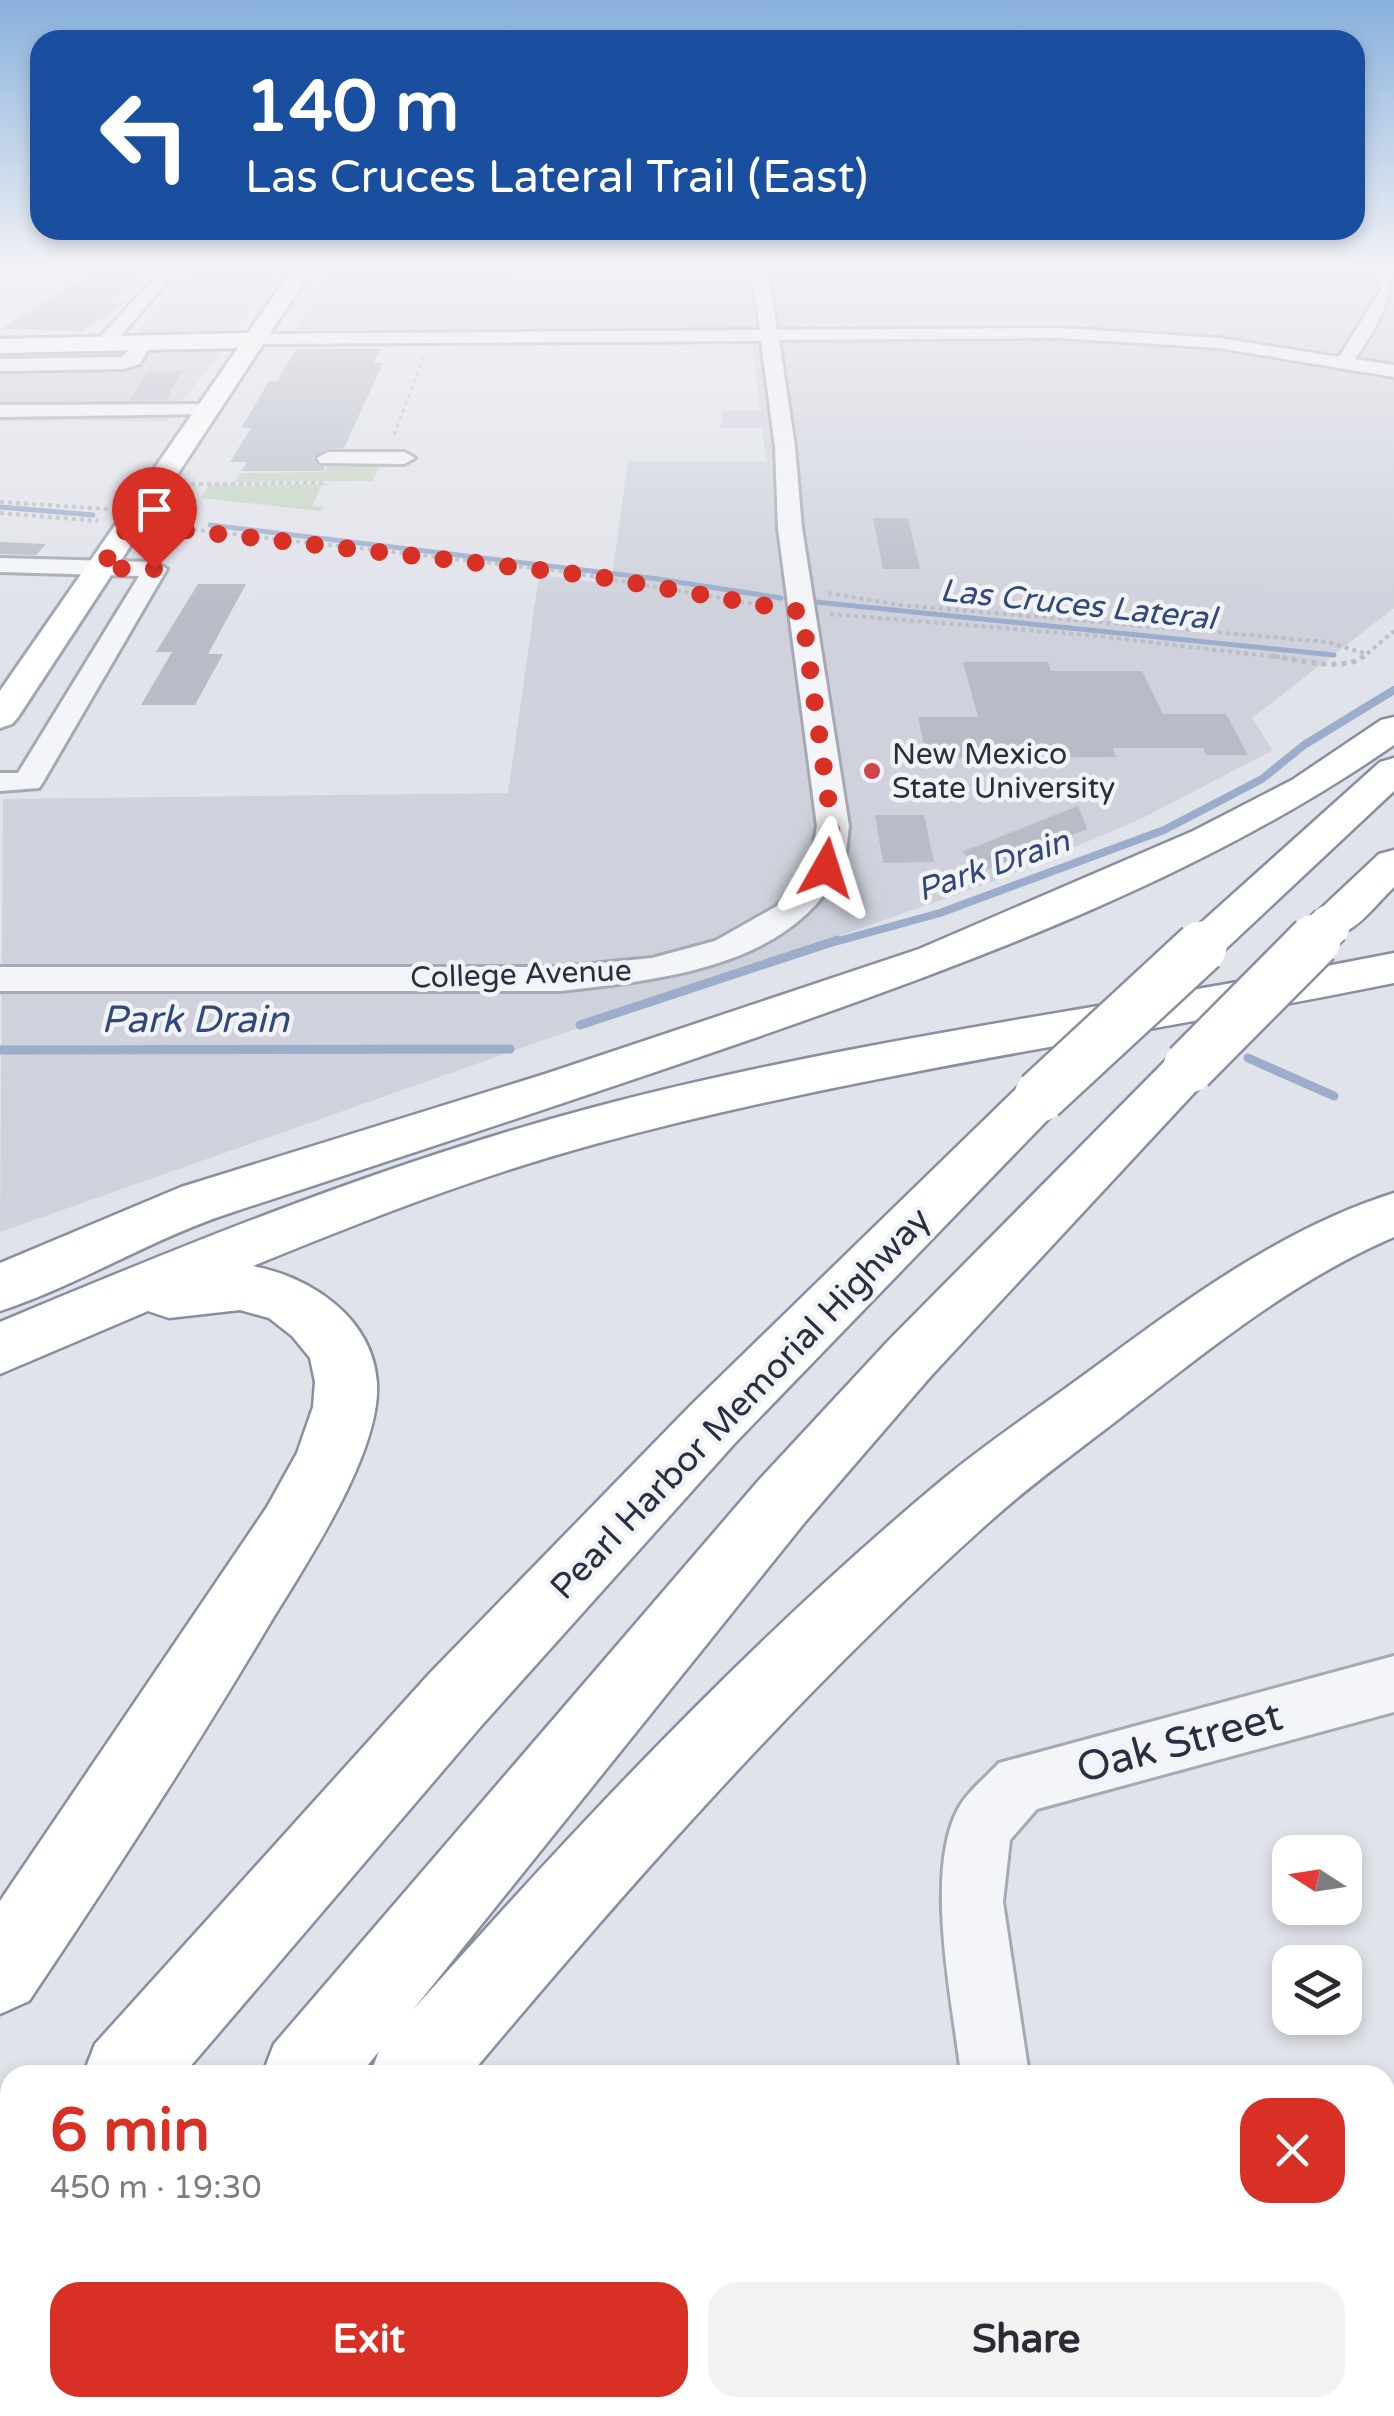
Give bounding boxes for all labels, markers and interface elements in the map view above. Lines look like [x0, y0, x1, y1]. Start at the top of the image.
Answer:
text: 140 m [245, 66, 459, 150]
icon: left [80, 70, 210, 200]
text: Las Cruces Lateral Trail (East) [245, 151, 868, 205]
pin [112, 467, 197, 570]
icon: arrive [127, 482, 182, 537]
water label: Las Cruces Lateral [938, 572, 1222, 639]
place label: New Mexico State University [892, 736, 1115, 807]
marker: New Mexico State University [861, 760, 883, 782]
position arrow [774, 816, 878, 920]
water label: Park Drain [912, 822, 1076, 910]
street label: College Avenue [410, 952, 632, 997]
water label: Park Drain [101, 997, 290, 1043]
street label: Pearl Harbor Memorial Highway [542, 1199, 939, 1608]
street label: Oak Street [1071, 1690, 1288, 1794]
north arrow [1272, 1835, 1362, 1925]
map controls [1272, 1835, 1362, 2035]
button: layers [1272, 1945, 1362, 2035]
text: 6 min [50, 2095, 210, 2167]
button: close [1240, 2098, 1345, 2203]
text: 450 m · 19:30 [50, 2169, 262, 2207]
button: Exit [50, 2282, 688, 2397]
button: Share [708, 2282, 1345, 2397]

